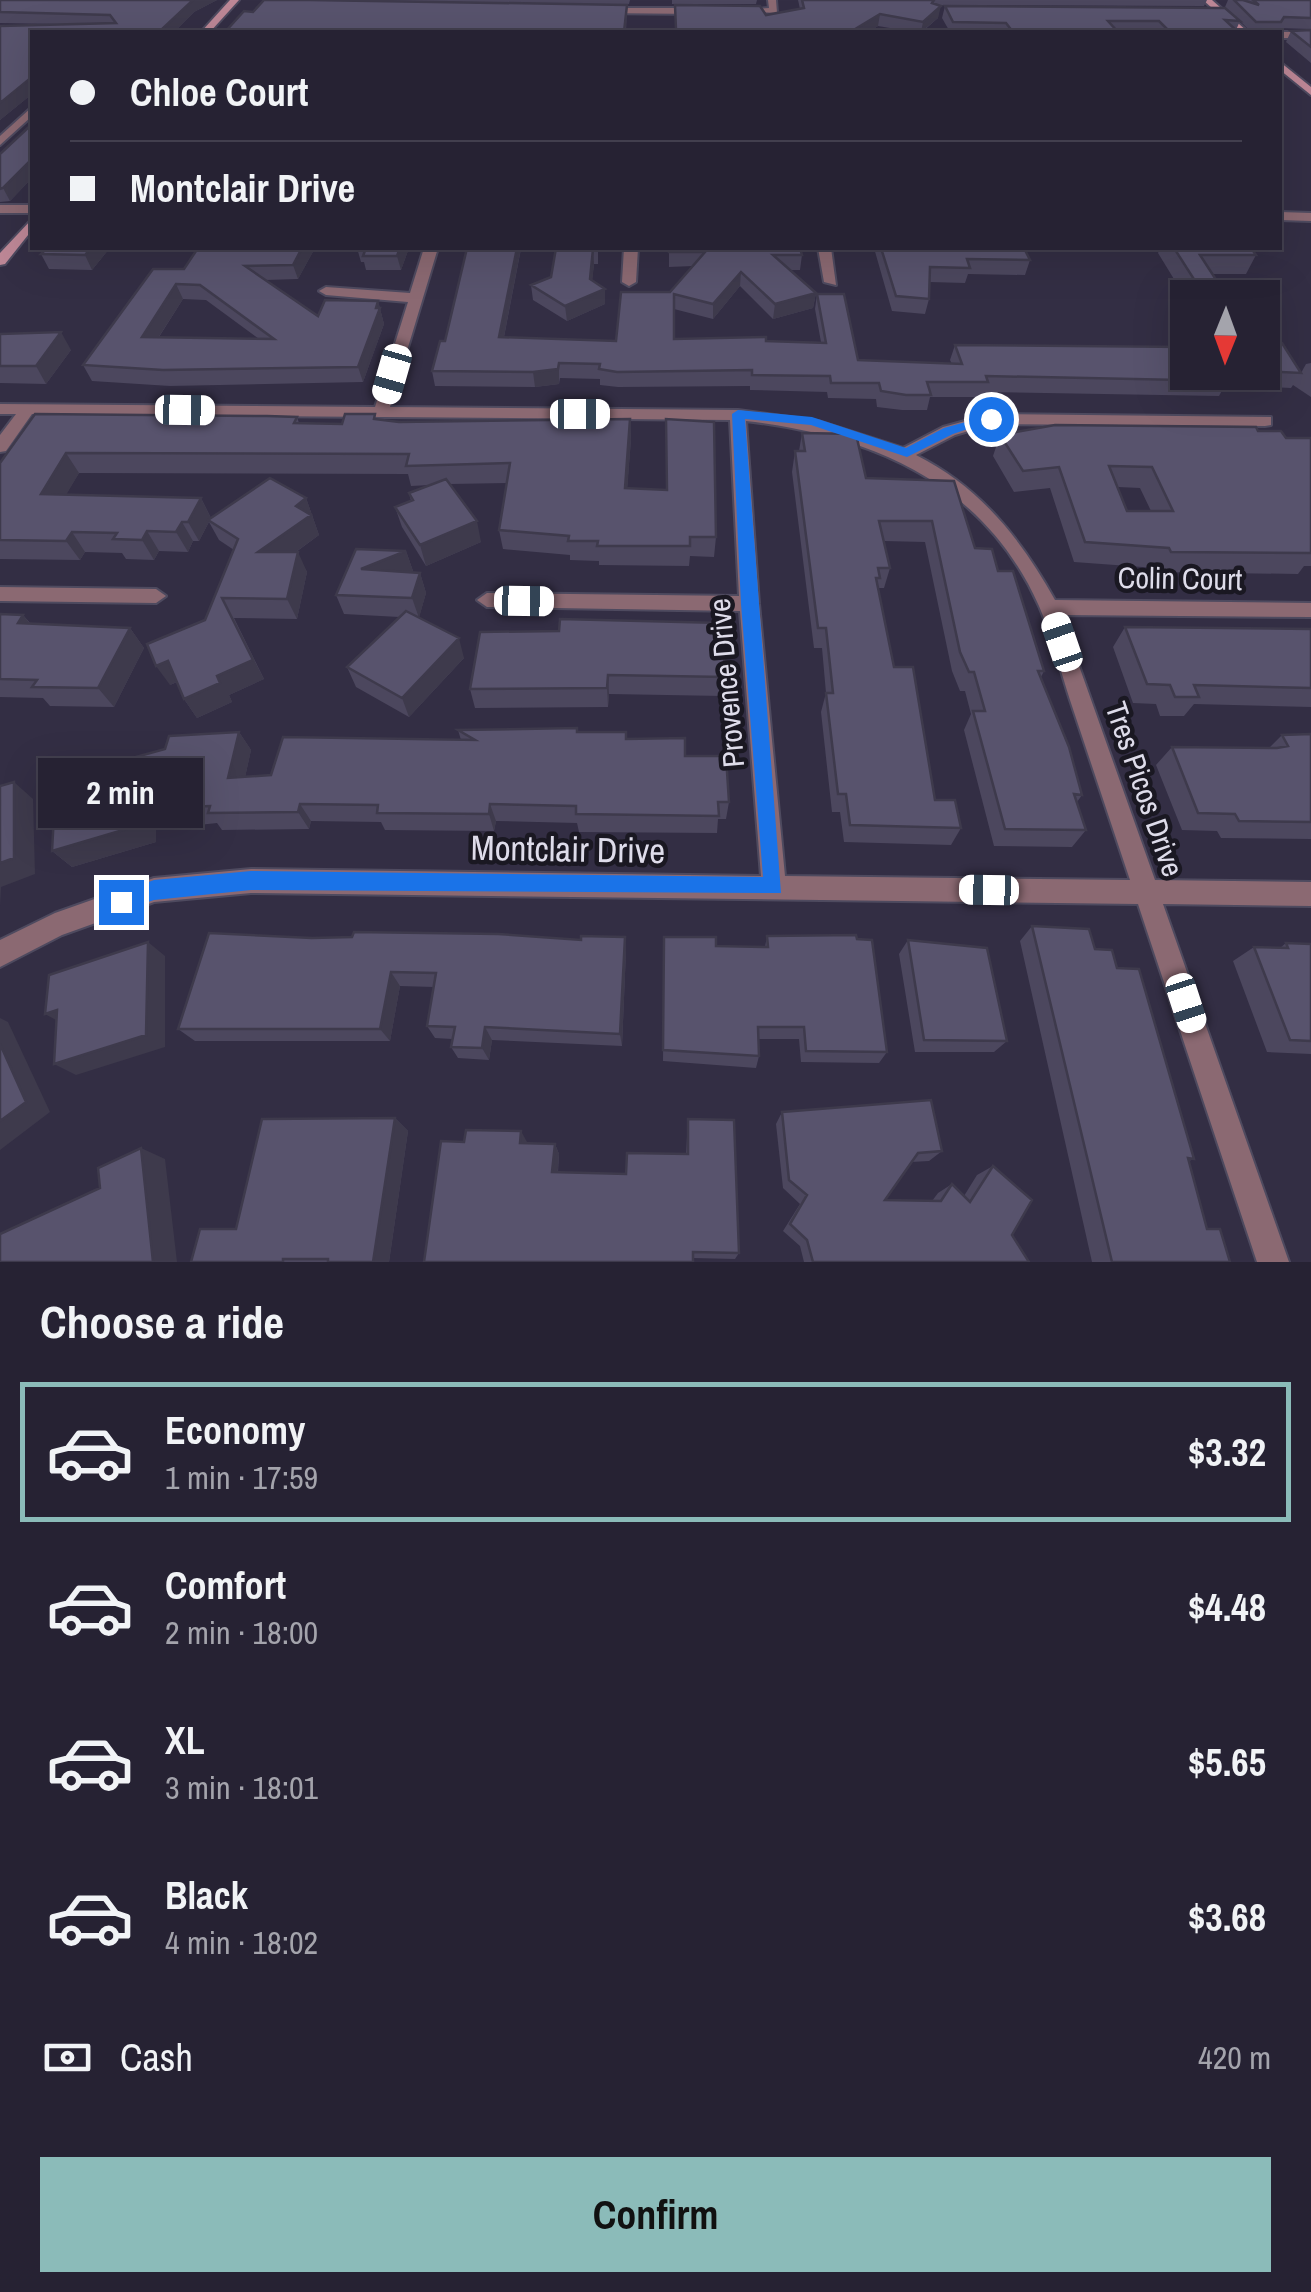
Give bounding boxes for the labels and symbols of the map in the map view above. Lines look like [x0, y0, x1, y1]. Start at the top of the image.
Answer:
north arrow [1170, 280, 1280, 390]
car [369, 341, 415, 407]
car [155, 394, 215, 426]
route start [969, 397, 1014, 442]
car [550, 399, 610, 429]
street label: Colin Court [1117, 557, 1243, 599]
car [494, 585, 554, 617]
street label: Provence Drive [699, 597, 753, 769]
car [1038, 609, 1086, 675]
street label: Tres Picos Drive [1096, 696, 1194, 882]
callout: 2 min [38, 757, 204, 827]
street label: Montclair Drive [470, 824, 666, 874]
car [959, 874, 1019, 906]
route end [99, 880, 144, 925]
car [1162, 970, 1210, 1036]

